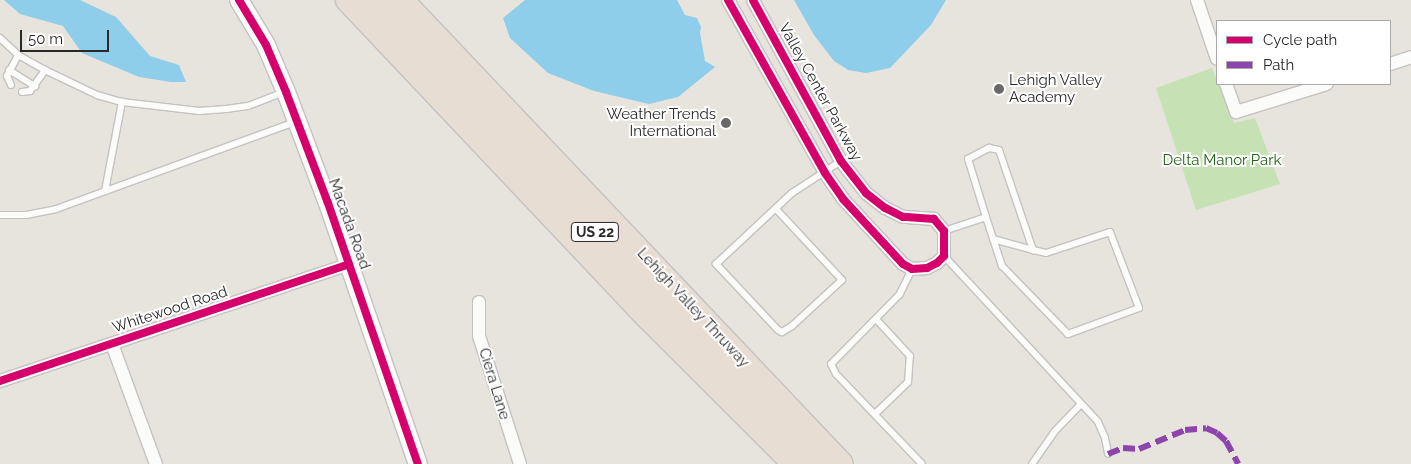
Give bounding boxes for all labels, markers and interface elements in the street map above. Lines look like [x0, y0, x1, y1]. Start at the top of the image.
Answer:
scale bar [22, 20, 111, 52]
street label: Valley Center Parkway [774, 20, 866, 164]
legend [1216, 20, 1391, 85]
text: 50 m [28, 30, 63, 48]
text: Cycle path [1263, 31, 1337, 49]
text: Path [1263, 56, 1294, 74]
place label: Lehigh Valley Academy [1009, 71, 1103, 106]
marker: Lehigh Valley Academy [993, 83, 1005, 95]
place label: Weather Trends International [606, 105, 716, 140]
marker: Weather Trends International [720, 117, 732, 129]
park label: Delta Manor Park [1162, 152, 1282, 170]
street label: Macada Road [324, 176, 374, 272]
road number: US 22 [570, 220, 620, 243]
street label: Lehigh Valley Thruway [633, 244, 753, 372]
street label: Whitewood Road [110, 283, 230, 337]
street label: Ciera Lane [475, 346, 513, 422]

